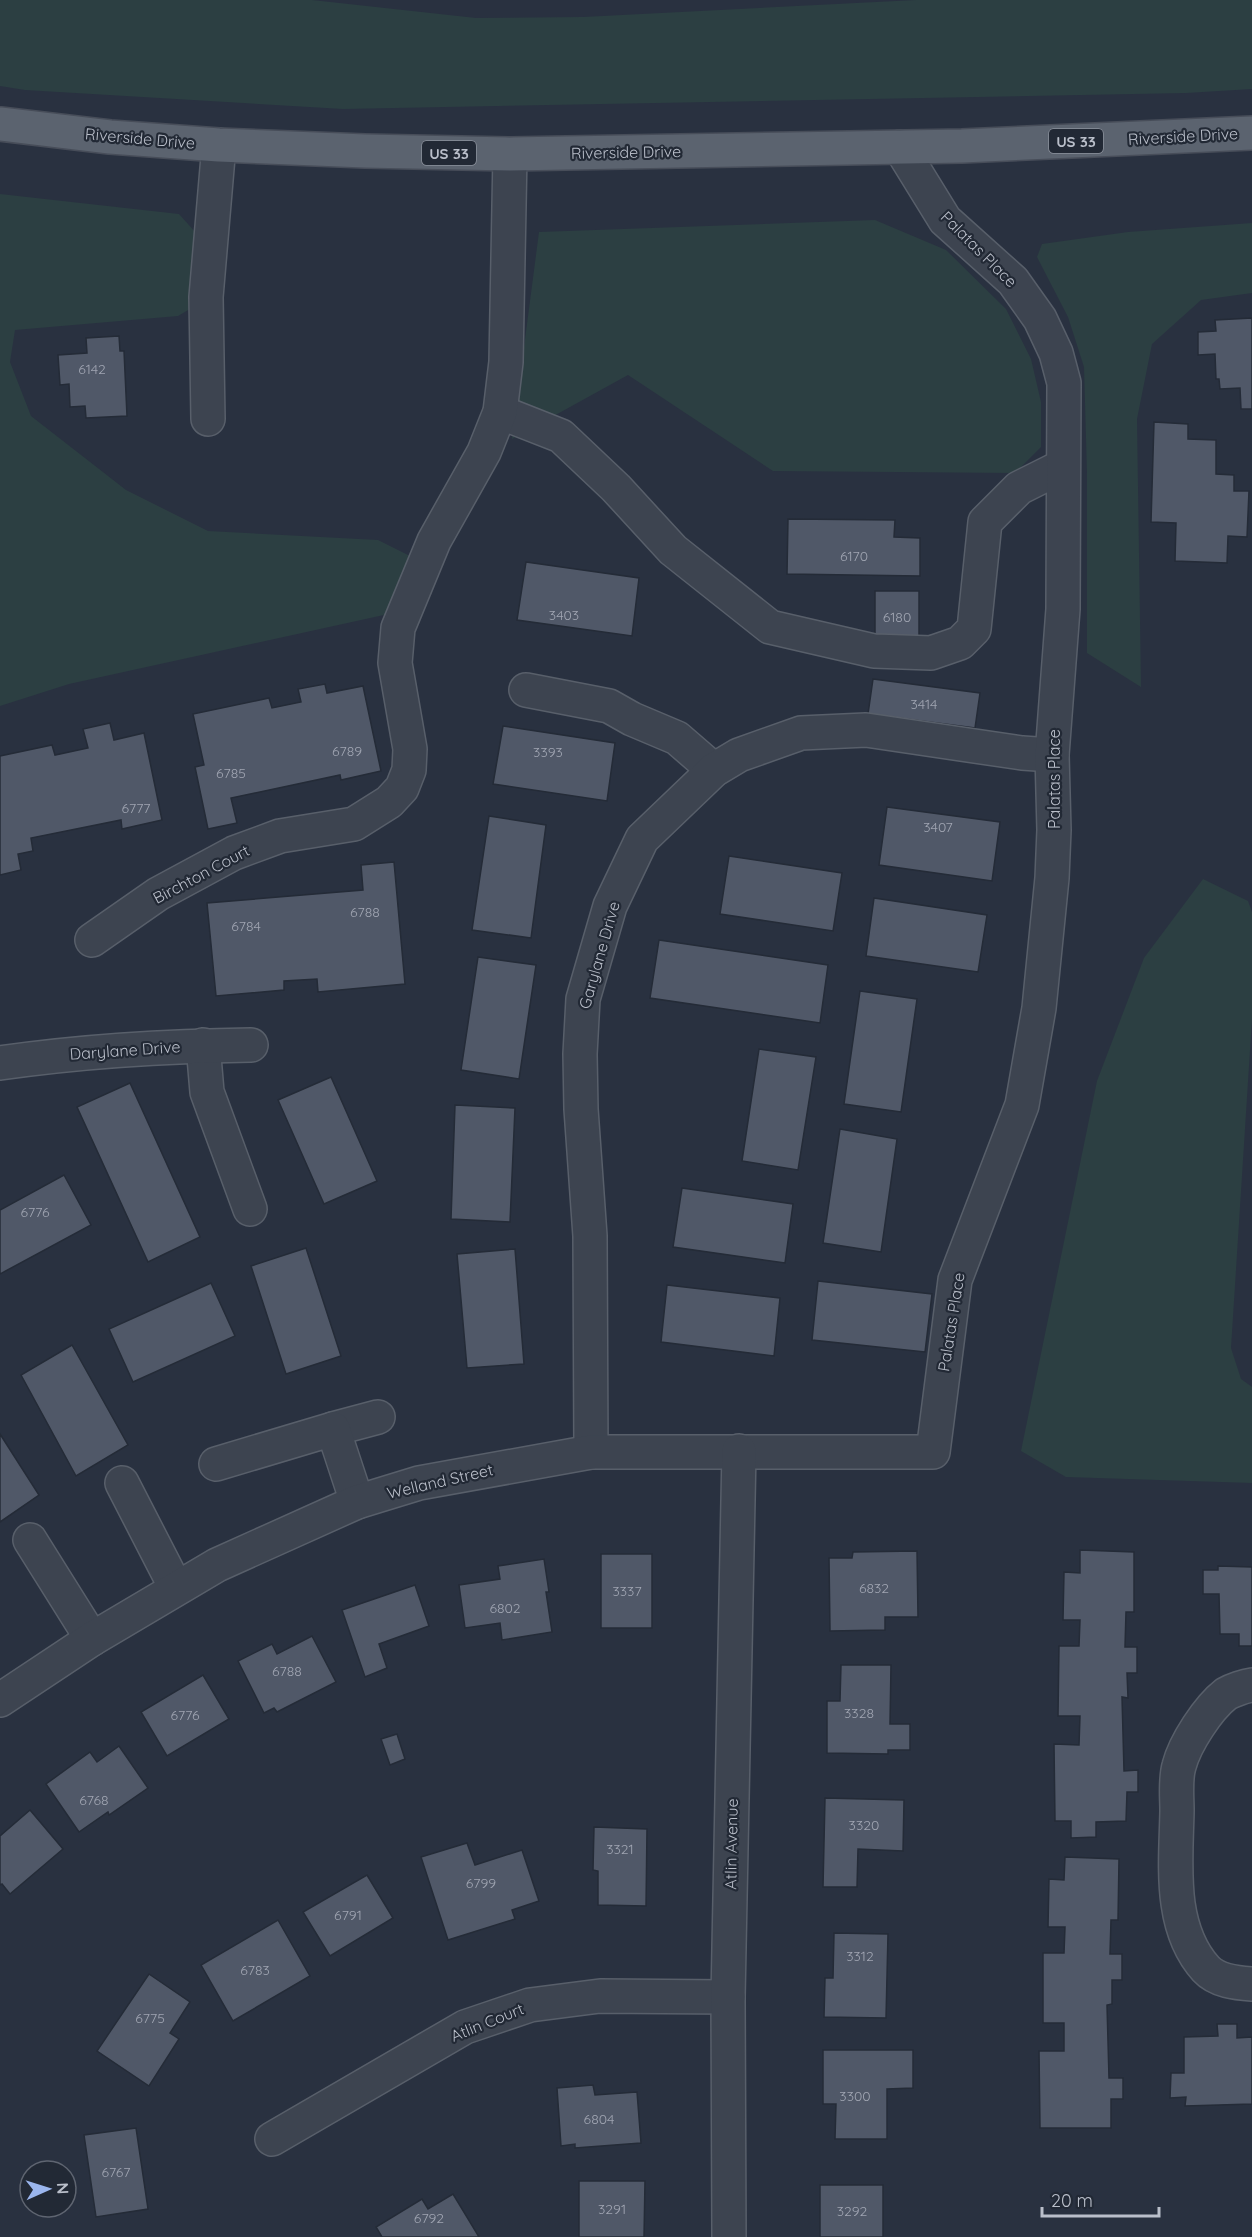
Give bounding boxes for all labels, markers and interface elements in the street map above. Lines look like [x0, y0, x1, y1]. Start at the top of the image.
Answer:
street label: Riverside Drive [84, 123, 196, 153]
street label: Riverside Drive [1127, 123, 1239, 149]
road number: US 33 [1049, 129, 1103, 153]
road number: US 33 [422, 141, 476, 165]
street label: Riverside Drive [571, 141, 681, 163]
street label: Palatas Place [937, 207, 1021, 291]
house number: 6142 [78, 360, 106, 378]
house number: 6170 [840, 547, 868, 565]
house number: 3403 [549, 606, 579, 624]
house number: 6180 [883, 608, 911, 626]
house number: 3414 [911, 695, 937, 713]
street label: Palatas Place [1044, 729, 1064, 829]
house number: 6789 [332, 742, 362, 760]
house number: 3393 [533, 743, 563, 761]
house number: 6785 [216, 764, 246, 782]
house number: 6777 [121, 799, 151, 817]
house number: 3407 [923, 818, 953, 836]
street label: Birchton Court [149, 840, 253, 908]
street label: Garylane Drive [574, 899, 624, 1011]
house number: 6788 [350, 903, 380, 921]
house number: 6784 [231, 917, 261, 935]
street label: Darylane Drive [69, 1036, 181, 1064]
house number: 6776 [20, 1203, 50, 1221]
street label: Palatas Place [933, 1271, 969, 1373]
street label: Welland Street [385, 1459, 495, 1503]
house number: 6832 [859, 1579, 889, 1597]
house number: 3337 [612, 1582, 642, 1600]
house number: 6802 [489, 1599, 521, 1617]
house number: 6788 [272, 1662, 302, 1680]
house number: 3328 [844, 1704, 874, 1722]
house number: 6776 [170, 1706, 200, 1724]
house number: 6768 [79, 1791, 109, 1809]
street label: Atlin Avenue [720, 1798, 742, 1890]
house number: 3320 [849, 1816, 879, 1834]
house number: 3321 [606, 1840, 634, 1858]
house number: 6799 [466, 1874, 496, 1892]
house number: 6791 [334, 1906, 362, 1924]
house number: 3312 [846, 1947, 874, 1965]
house number: 6783 [240, 1961, 270, 1979]
street label: Atlin Court [447, 1998, 527, 2046]
house number: 6775 [135, 2009, 165, 2027]
house number: 3300 [839, 2087, 871, 2105]
house number: 6804 [584, 2110, 614, 2128]
north arrow [18, 2159, 78, 2219]
house number: 6767 [101, 2163, 131, 2181]
scale bar [1042, 2180, 1159, 2218]
text: N [53, 2182, 73, 2195]
text: 20 m [1051, 2189, 1093, 2212]
house number: 3291 [598, 2200, 626, 2218]
house number: 3292 [837, 2202, 868, 2220]
house number: 6792 [414, 2209, 444, 2227]

